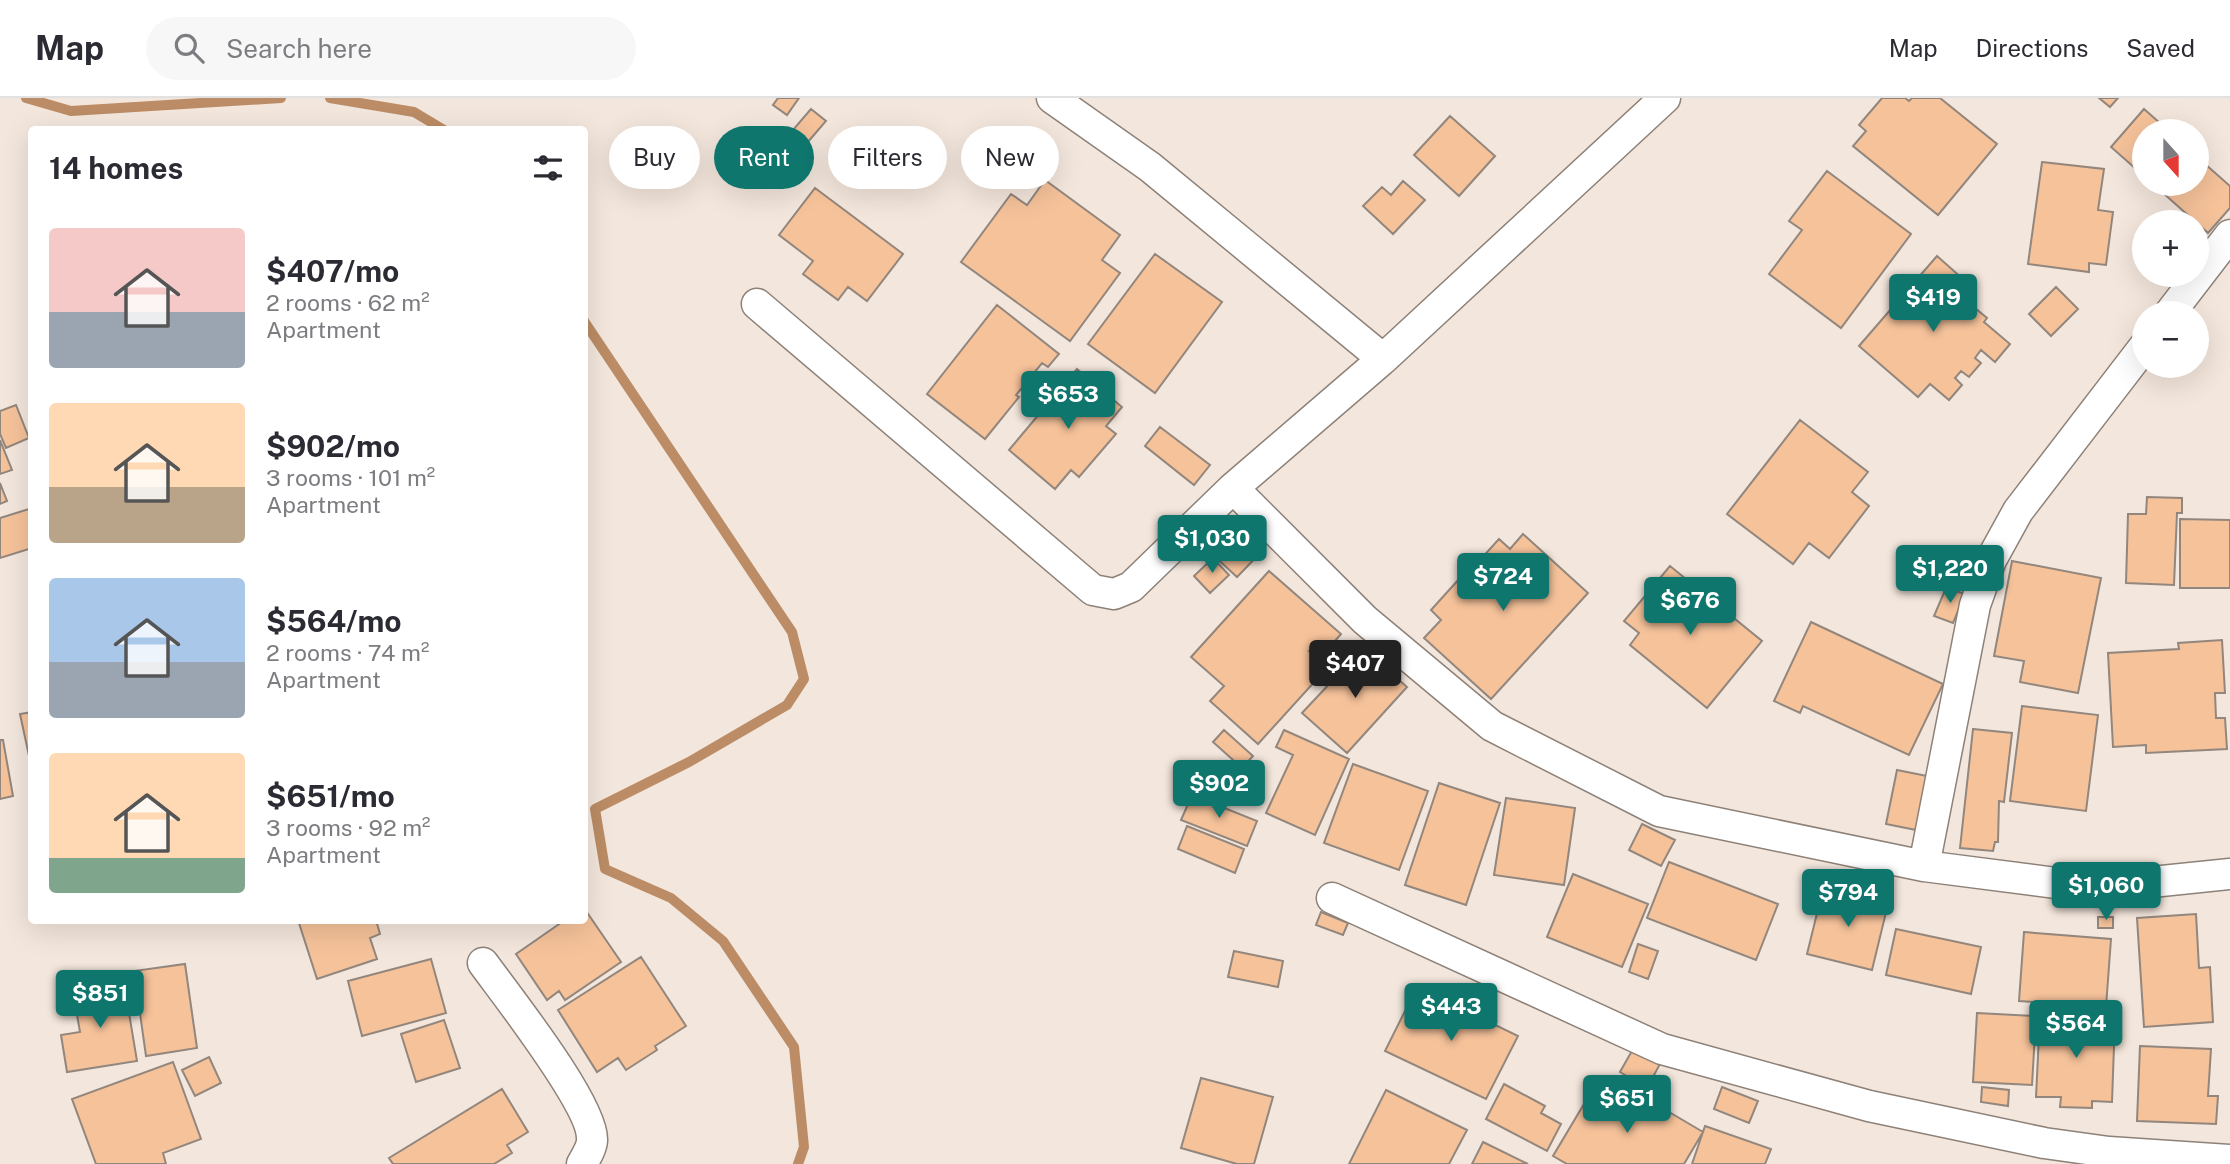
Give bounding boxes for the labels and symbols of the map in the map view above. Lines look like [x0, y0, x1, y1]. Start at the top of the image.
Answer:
north arrow [2132, 119, 2208, 196]
pin: $419 [1892, 274, 1974, 334]
pin: $653 [1027, 372, 1109, 431]
pin: $1,030 [1155, 516, 1269, 575]
pin: $1,220 [1893, 546, 2007, 605]
pin: $724 [1462, 554, 1544, 613]
pin: $676 [1649, 578, 1731, 637]
pin: $407 [1314, 640, 1396, 700]
pin: $902 [1178, 760, 1260, 820]
pin: $1,060 [2049, 862, 2163, 922]
pin: $794 [1807, 870, 1889, 929]
pin: $851 [59, 970, 141, 1030]
pin: $443 [1410, 984, 1492, 1043]
pin: $564 [2035, 1000, 2117, 1060]
pin: $651 [1586, 1076, 1668, 1135]

